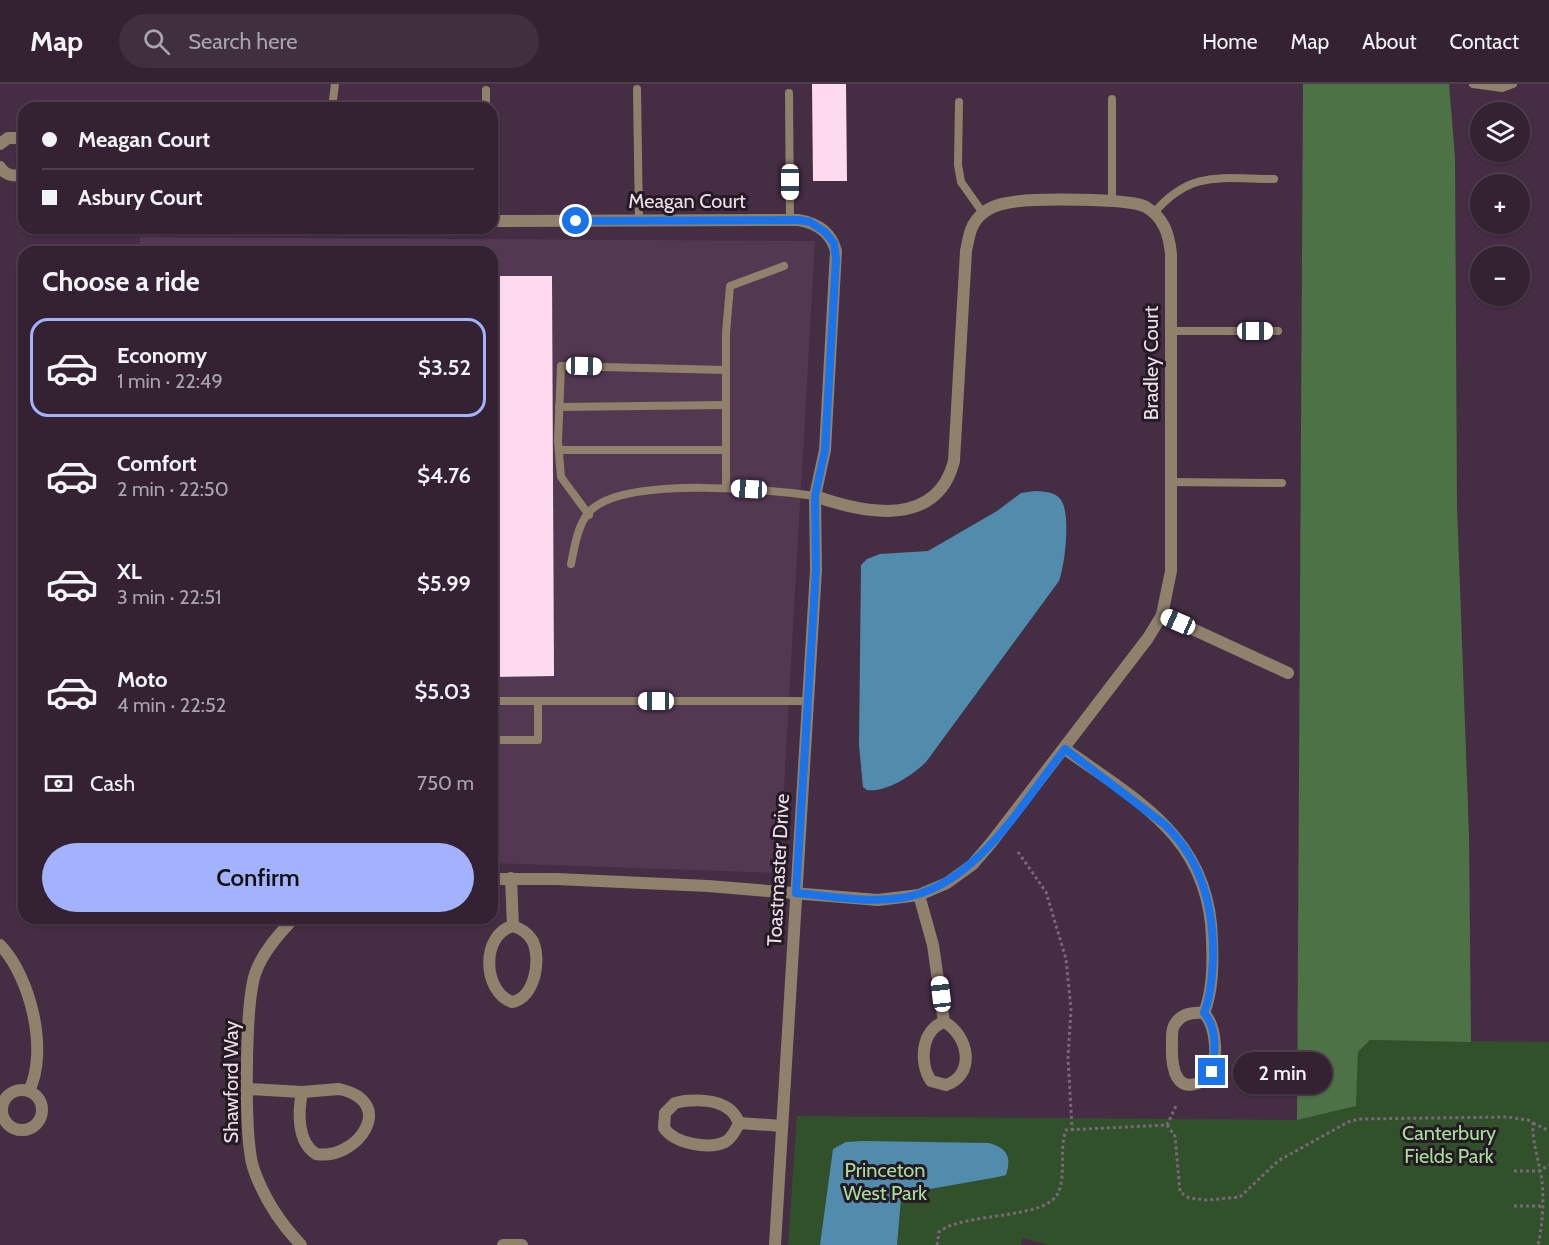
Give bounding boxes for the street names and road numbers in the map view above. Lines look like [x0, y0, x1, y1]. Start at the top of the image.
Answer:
street label: Meagan Court [628, 189, 746, 213]
street label: Bradley Court [1139, 305, 1163, 420]
street label: Toastmaster Drive [762, 793, 794, 947]
street label: Shawford Way [219, 1021, 243, 1143]

